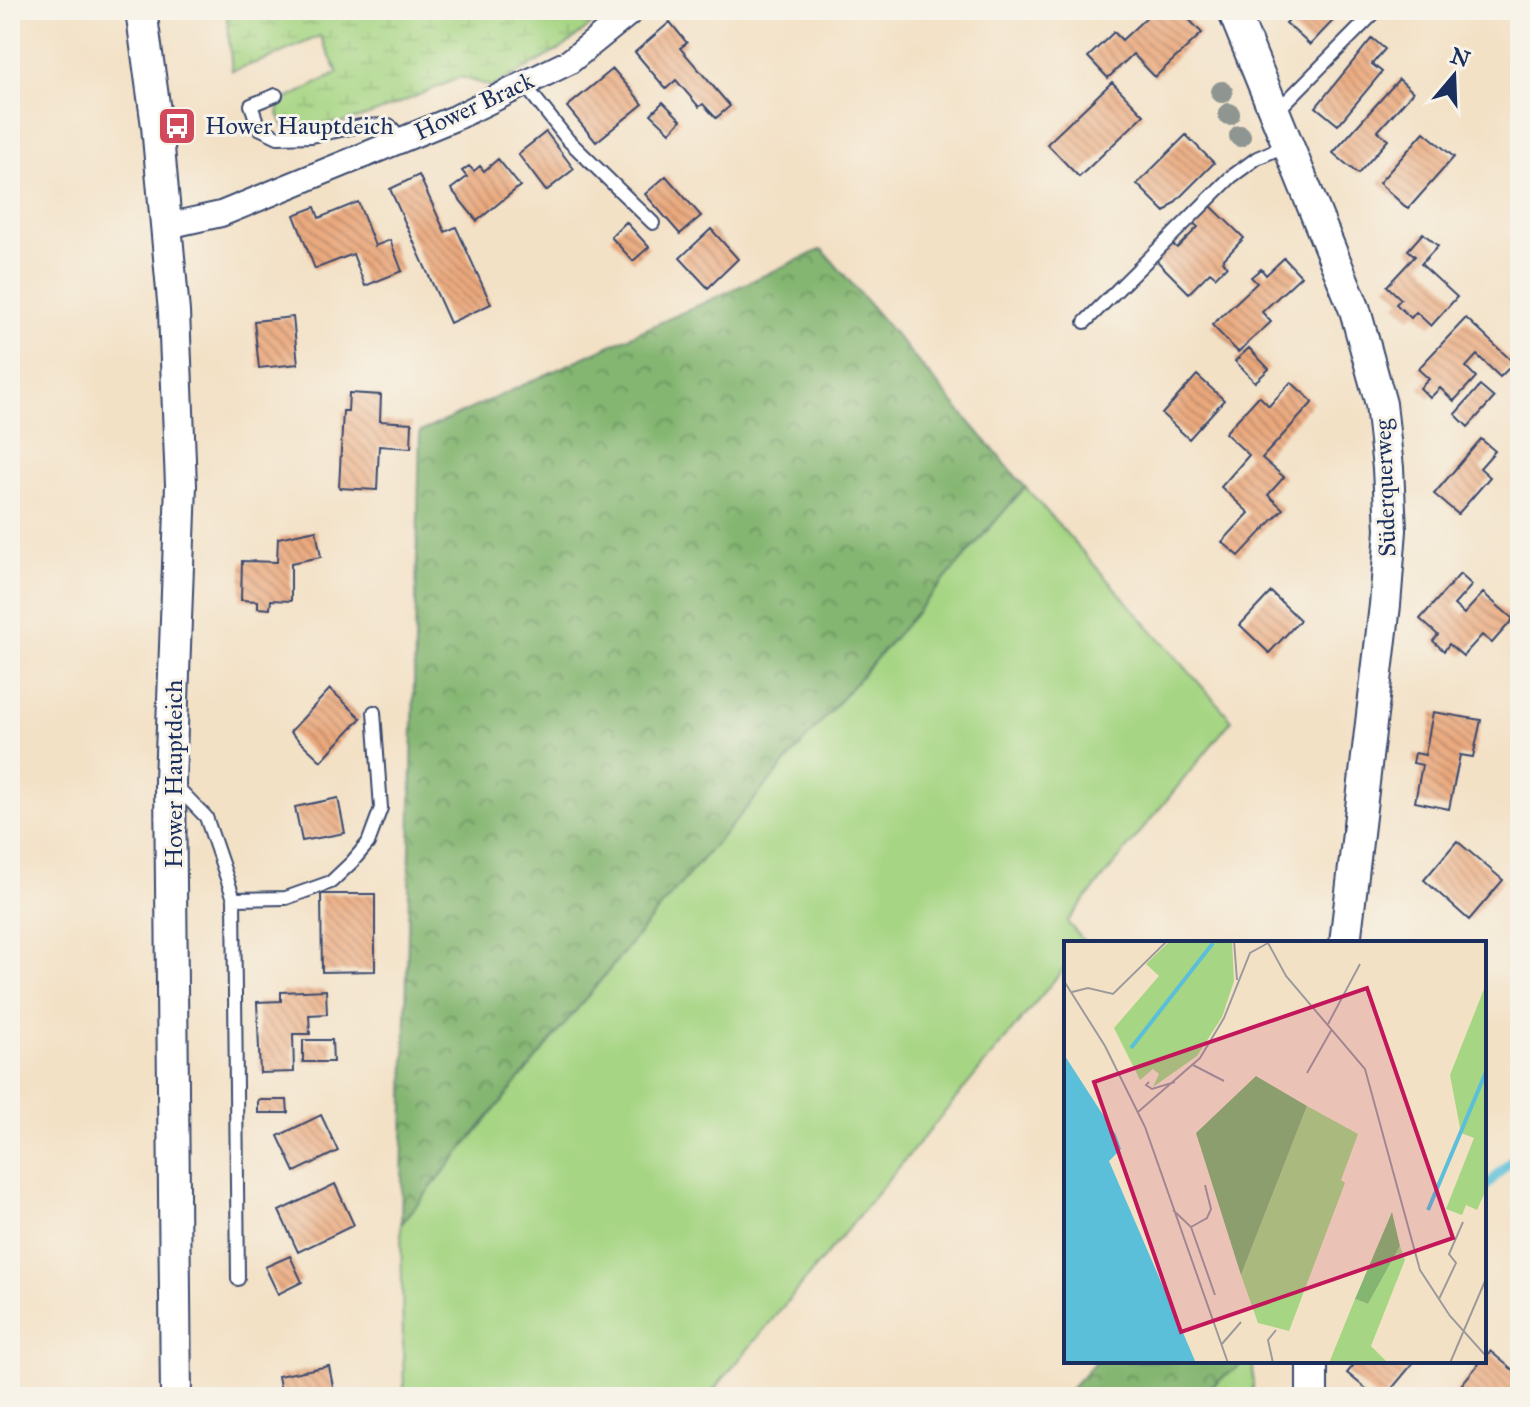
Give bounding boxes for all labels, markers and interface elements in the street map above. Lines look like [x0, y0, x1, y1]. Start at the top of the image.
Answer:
north arrow [1414, 36, 1494, 116]
text: N [1447, 42, 1474, 73]
street label: Hower Brack [409, 65, 539, 147]
bus stop icon: Hower Hauptdeich [156, 105, 198, 147]
place label: Hower Hauptdeich [205, 111, 394, 141]
street label: Süderquerweg [1368, 418, 1402, 557]
street label: Hower Hauptdeich [159, 680, 189, 868]
inset map [1064, 941, 1486, 1363]

